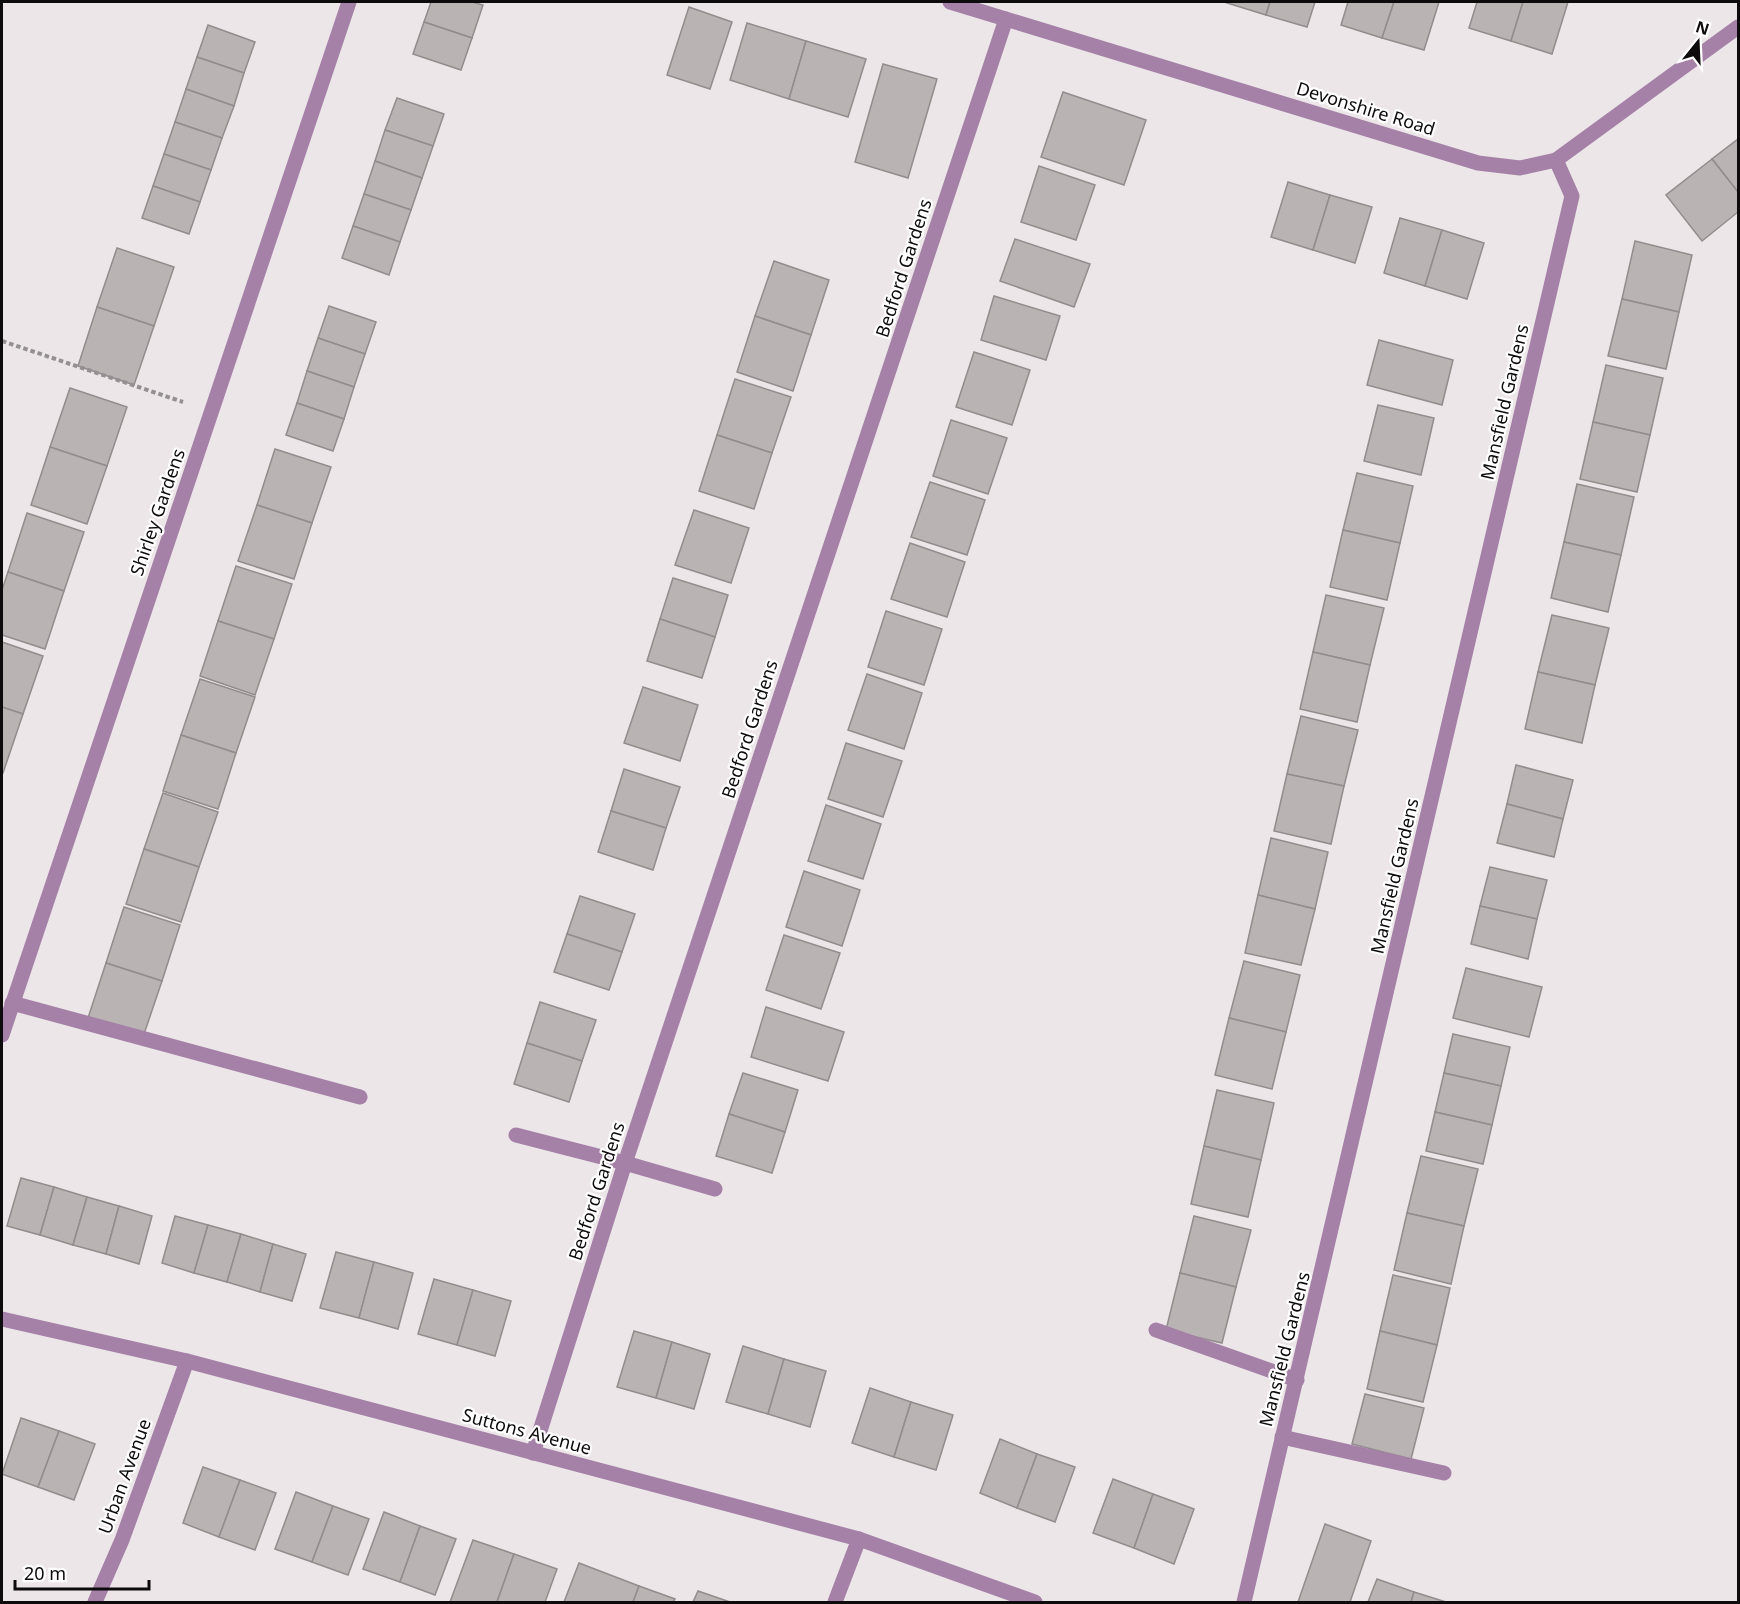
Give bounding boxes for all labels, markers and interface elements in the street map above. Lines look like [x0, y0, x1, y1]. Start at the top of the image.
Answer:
north arrow [1668, 12, 1728, 72]
text: N [1693, 15, 1712, 40]
street label: Devonshire Road [1294, 76, 1438, 140]
street label: Bedford Gardens [869, 196, 937, 340]
street label: Mansfield Gardens [1474, 322, 1534, 482]
street label: Shirley Gardens [124, 445, 190, 579]
street label: Bedford Gardens [715, 657, 783, 801]
street label: Mansfield Gardens [1364, 796, 1424, 956]
street label: Bedford Gardens [562, 1119, 630, 1263]
street label: Mansfield Gardens [1253, 1269, 1315, 1429]
street label: Suttons Avenue [460, 1402, 594, 1460]
street label: Urban Avenue [92, 1415, 156, 1537]
scale bar [15, 1553, 148, 1591]
text: 20 m [24, 1561, 66, 1585]

